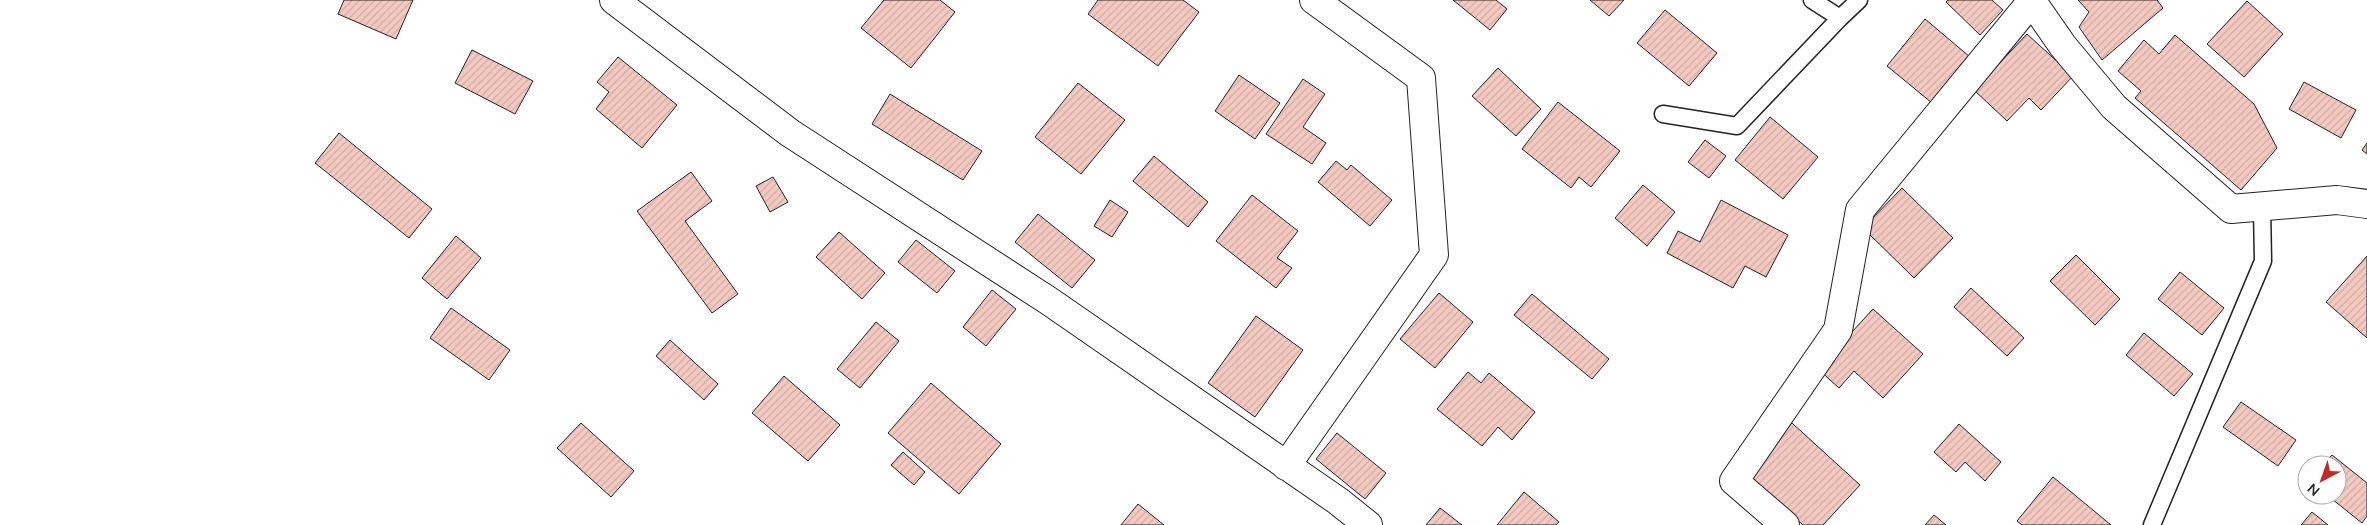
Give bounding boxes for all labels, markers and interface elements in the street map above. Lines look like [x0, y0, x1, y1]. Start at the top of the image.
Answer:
north arrow [2297, 455, 2347, 505]
text: N [2304, 480, 2323, 500]

